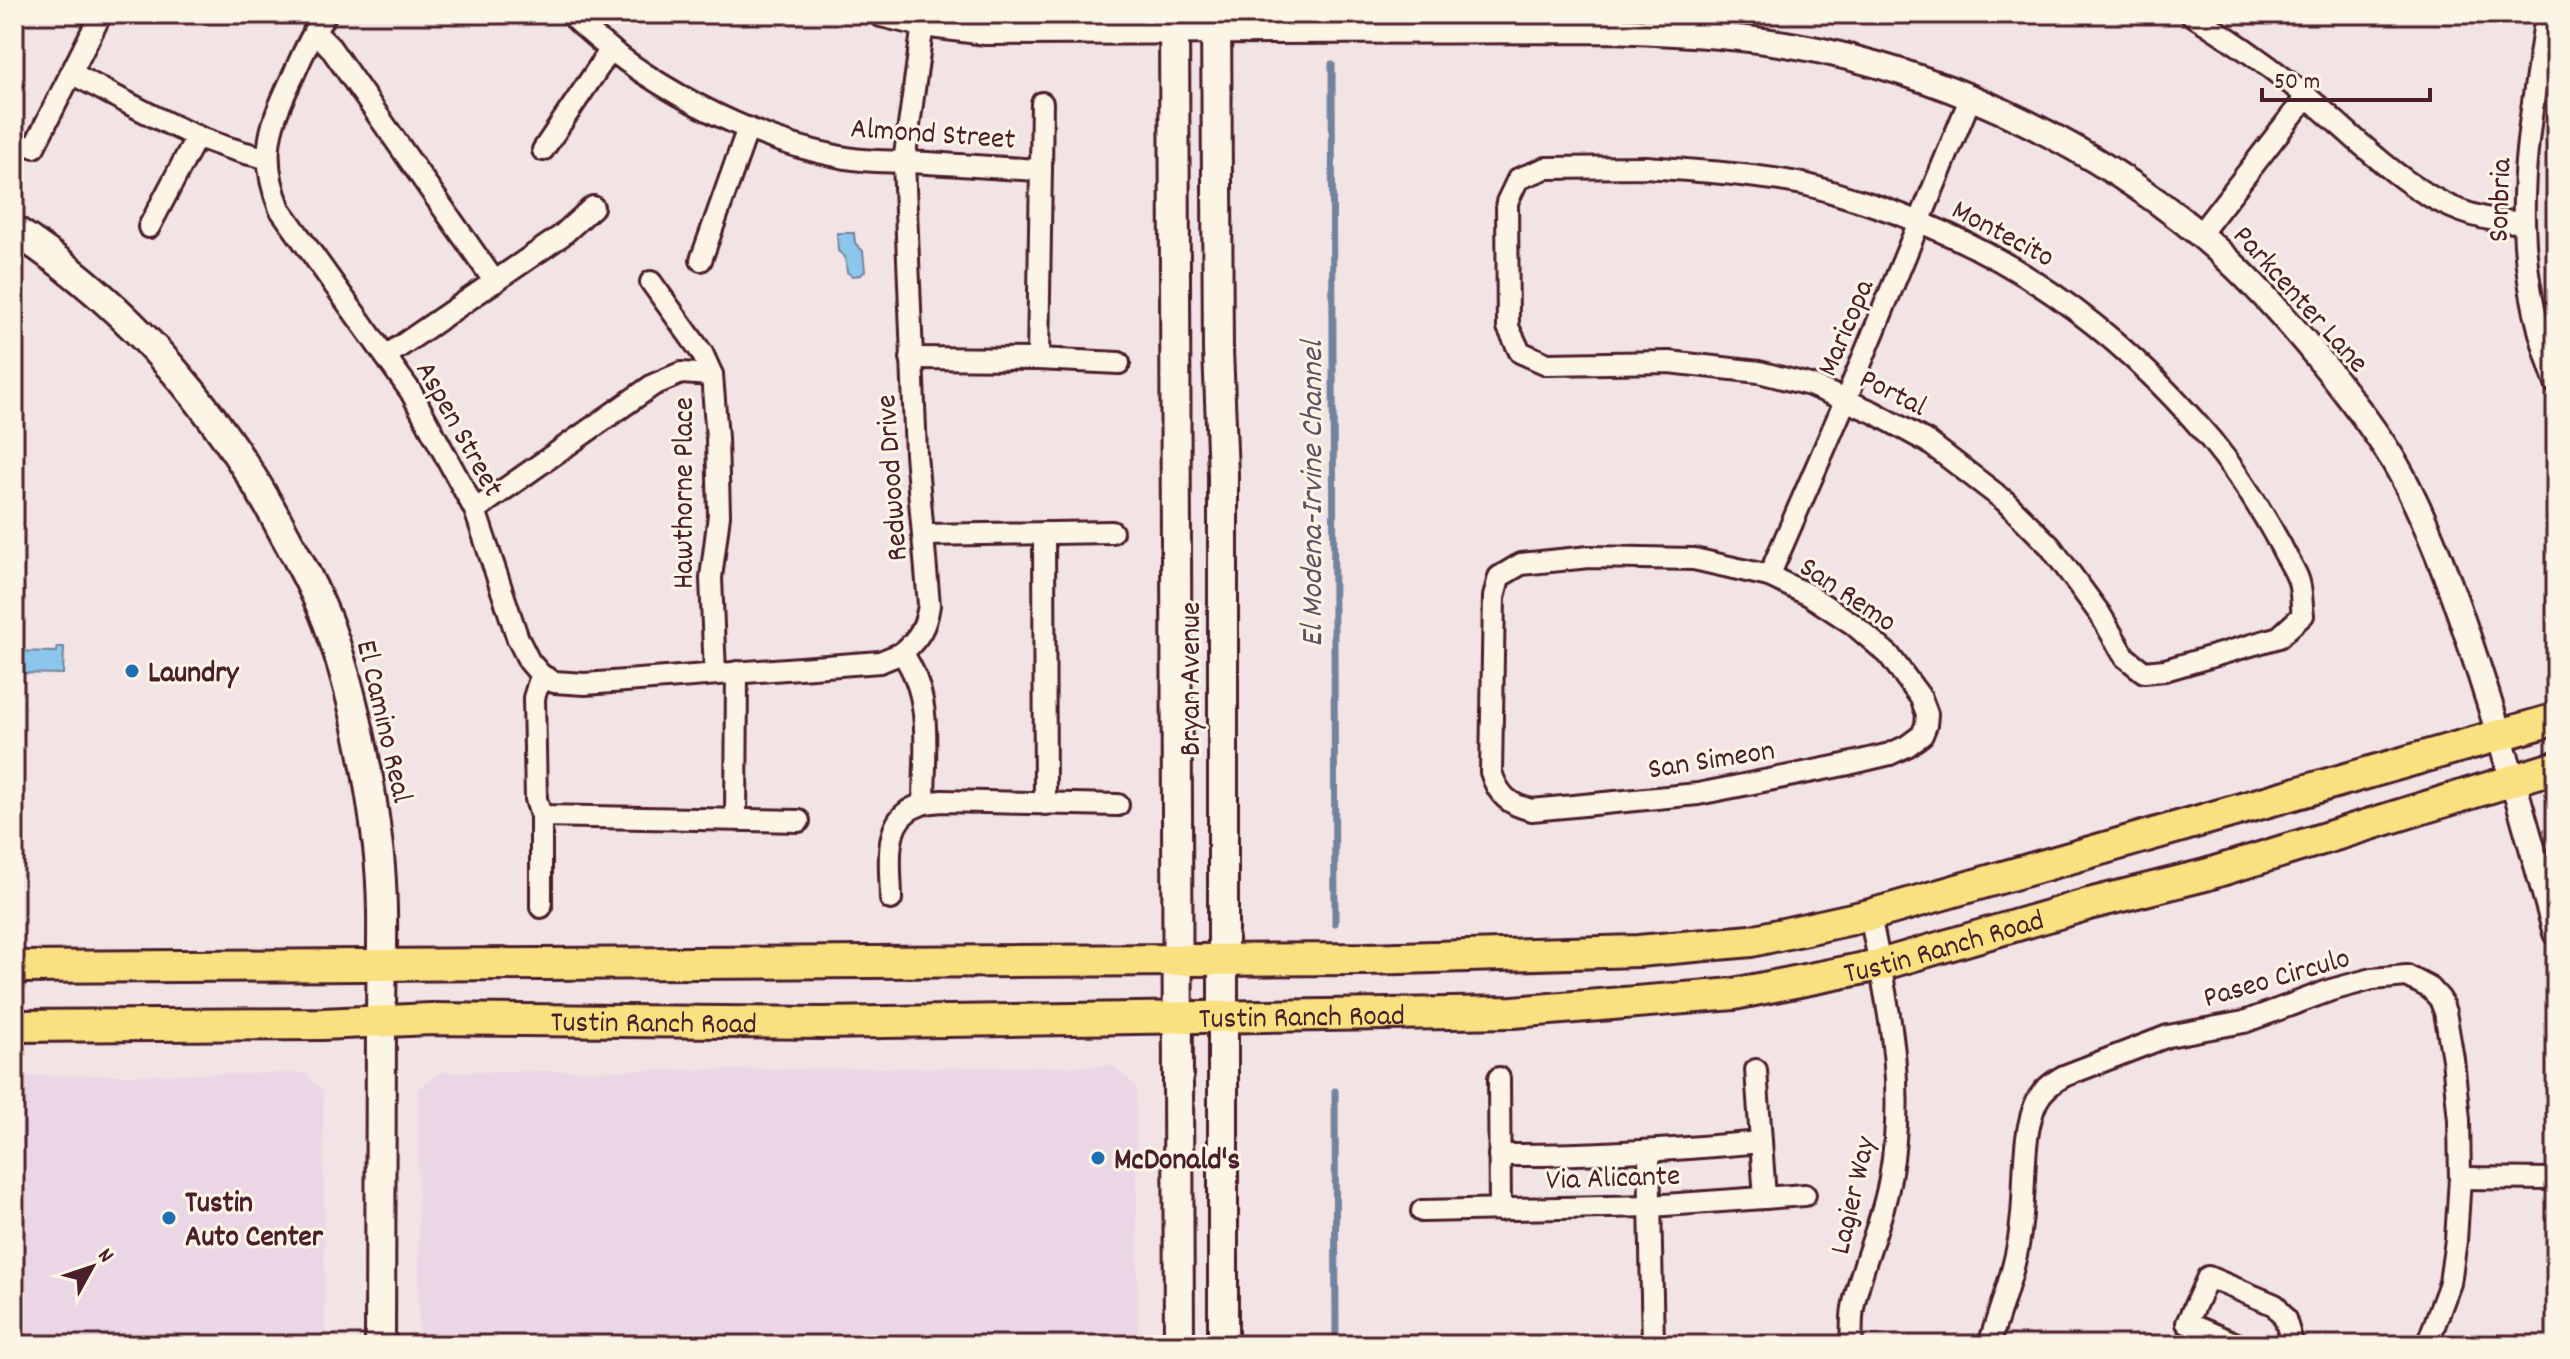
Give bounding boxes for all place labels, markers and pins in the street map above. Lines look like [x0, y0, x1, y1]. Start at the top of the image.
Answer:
place label: Laundry [148, 654, 240, 697]
marker: Laundry [123, 662, 141, 680]
place label: McDonald's [1114, 1141, 1240, 1184]
marker: McDonald's [1089, 1149, 1107, 1167]
place label: Tustin Auto Center [185, 1184, 324, 1261]
marker: Tustin Auto Center [160, 1209, 178, 1227]

